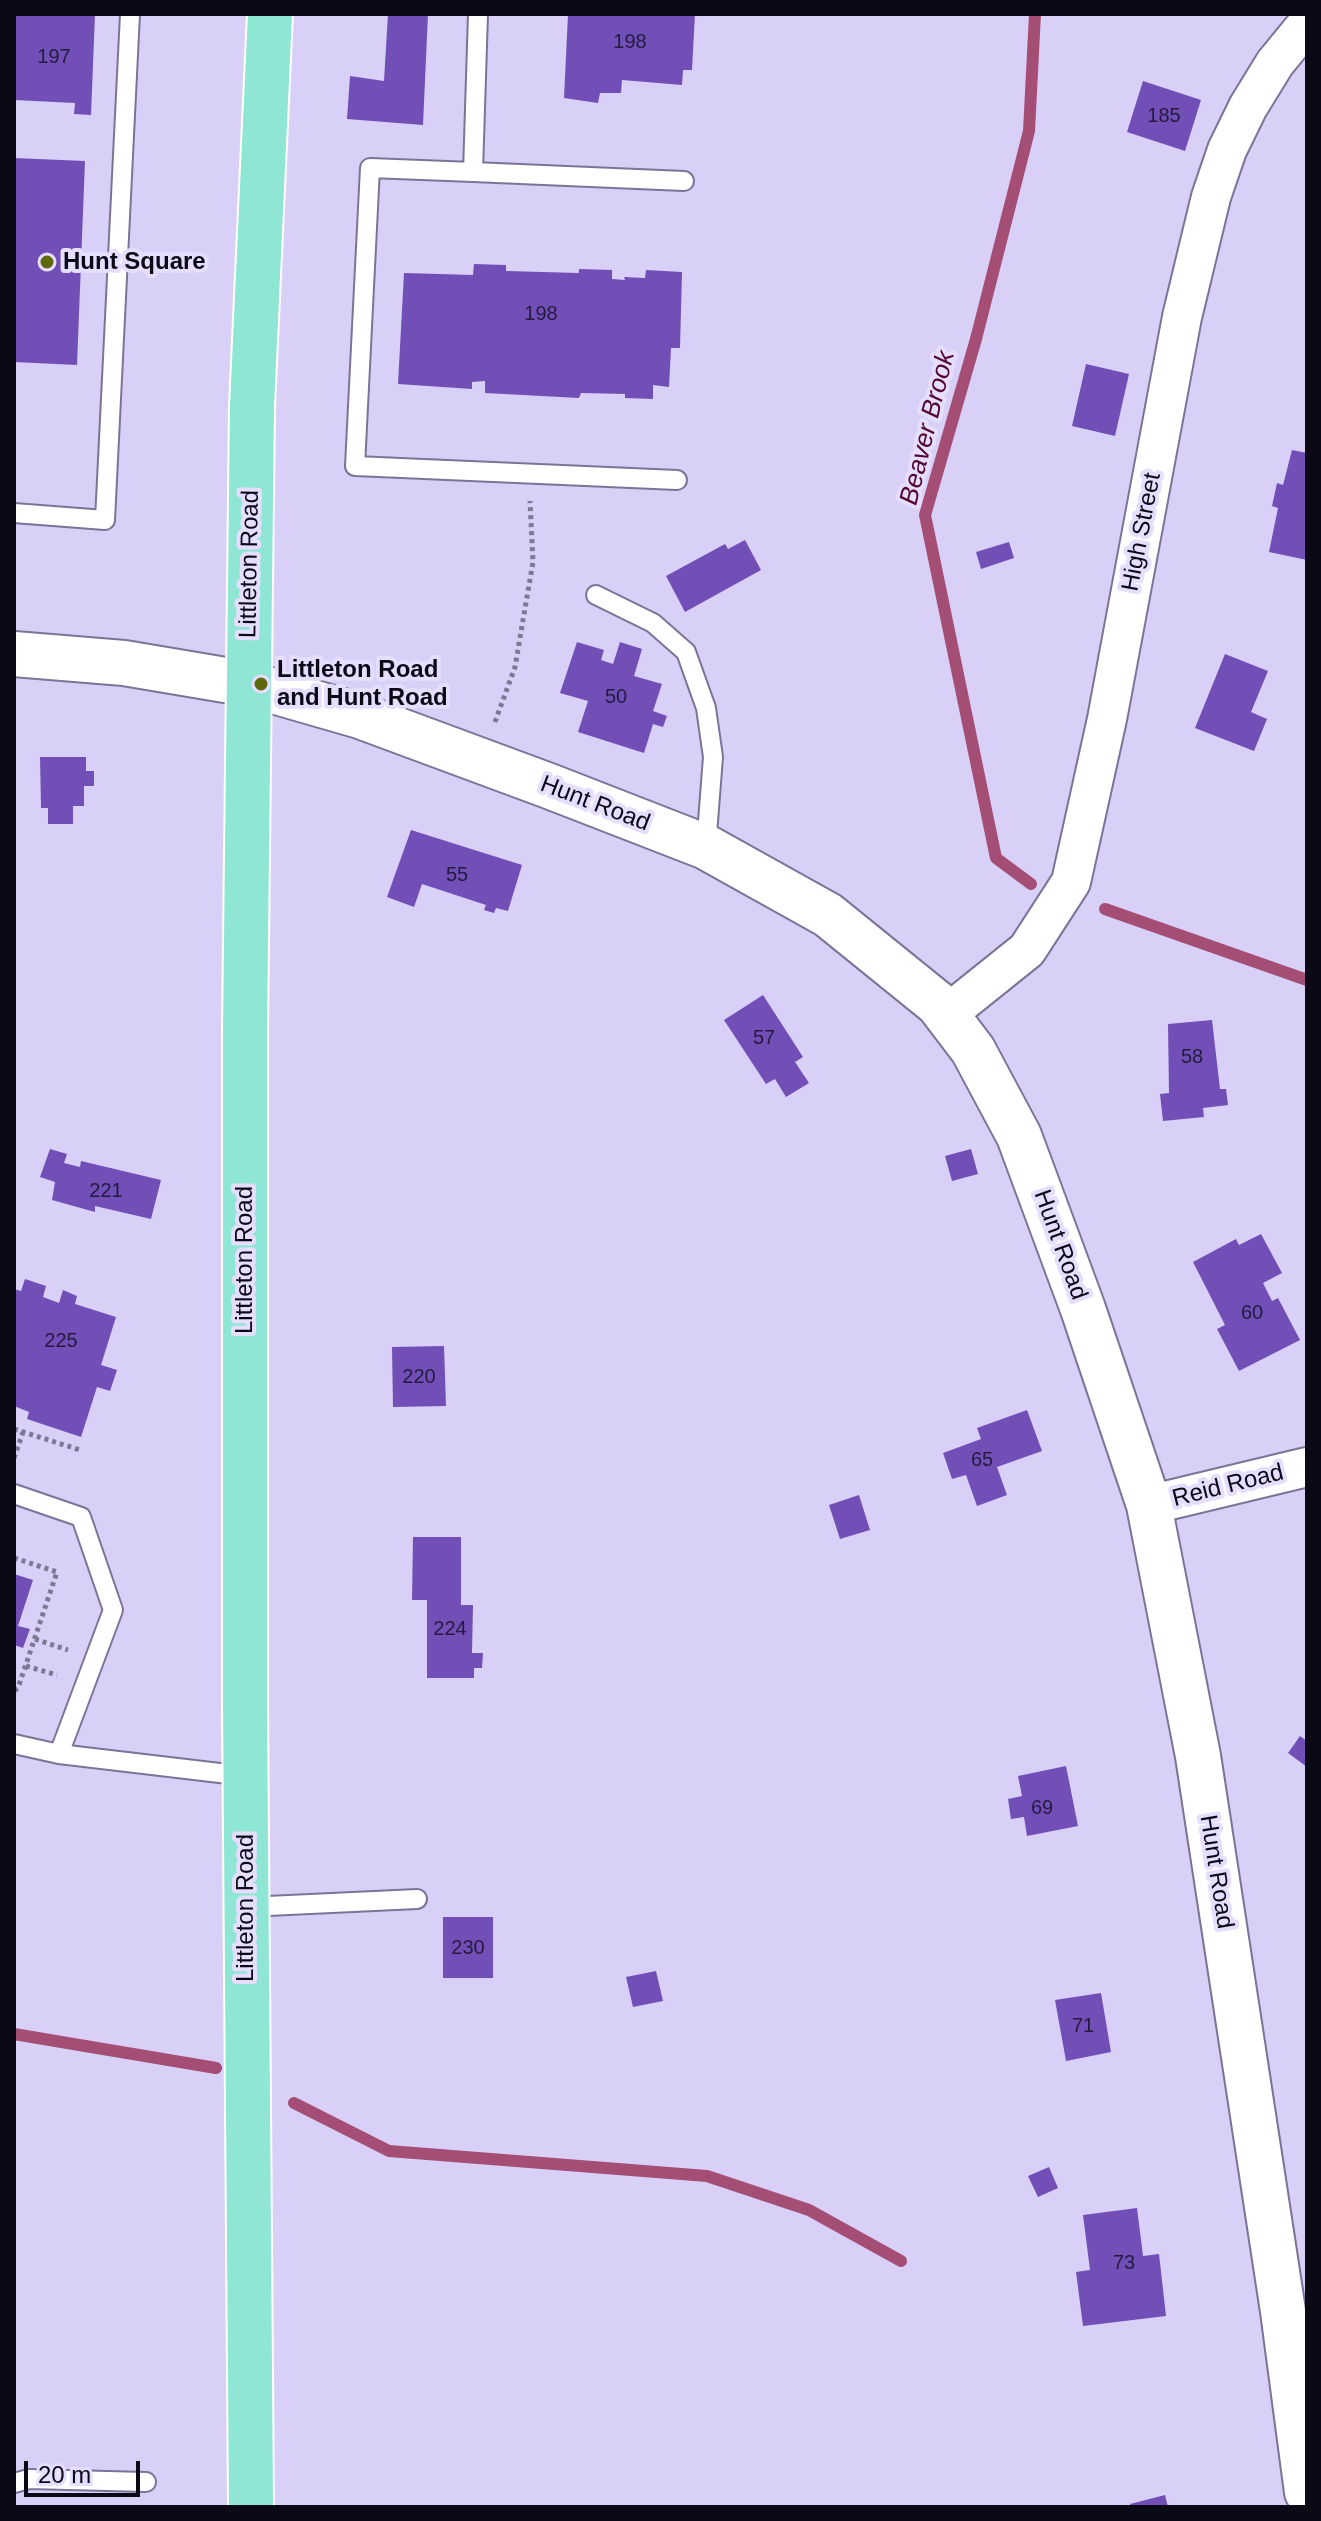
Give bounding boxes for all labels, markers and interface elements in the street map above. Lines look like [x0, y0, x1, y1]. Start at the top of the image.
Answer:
house number: 198 [613, 30, 647, 54]
house number: 197 [37, 45, 71, 69]
house number: 185 [1147, 104, 1181, 128]
place label: Hunt Square [63, 248, 206, 276]
marker: Hunt Square [38, 253, 56, 271]
house number: 198 [524, 302, 558, 326]
water label: Beaver Brook [894, 348, 962, 508]
street label: High Street [1116, 470, 1168, 594]
street label: Littleton Road [234, 490, 266, 638]
place label: Littleton Road and Hunt Road [277, 656, 448, 712]
marker: Littleton Road and Hunt Road [252, 675, 270, 693]
house number: 50 [605, 685, 627, 709]
street label: Hunt Road [536, 770, 654, 838]
house number: 55 [446, 863, 468, 887]
house number: 57 [753, 1026, 775, 1050]
house number: 58 [1181, 1045, 1203, 1069]
house number: 221 [89, 1179, 123, 1203]
street label: Littleton Road [231, 1186, 259, 1334]
street label: Hunt Road [1027, 1186, 1093, 1304]
house number: 60 [1241, 1301, 1263, 1325]
house number: 225 [44, 1329, 78, 1353]
house number: 220 [402, 1365, 436, 1389]
house number: 65 [971, 1448, 993, 1472]
street label: Reid Road [1169, 1458, 1287, 1514]
house number: 224 [433, 1617, 467, 1641]
house number: 69 [1031, 1796, 1053, 1820]
street label: Hunt Road [1193, 1813, 1239, 1931]
street label: Littleton Road [232, 1834, 260, 1982]
house number: 230 [451, 1936, 485, 1960]
house number: 71 [1072, 2014, 1094, 2038]
house number: 73 [1113, 2251, 1135, 2275]
scale bar [28, 2445, 144, 2495]
text: 20 m [38, 2461, 91, 2488]

